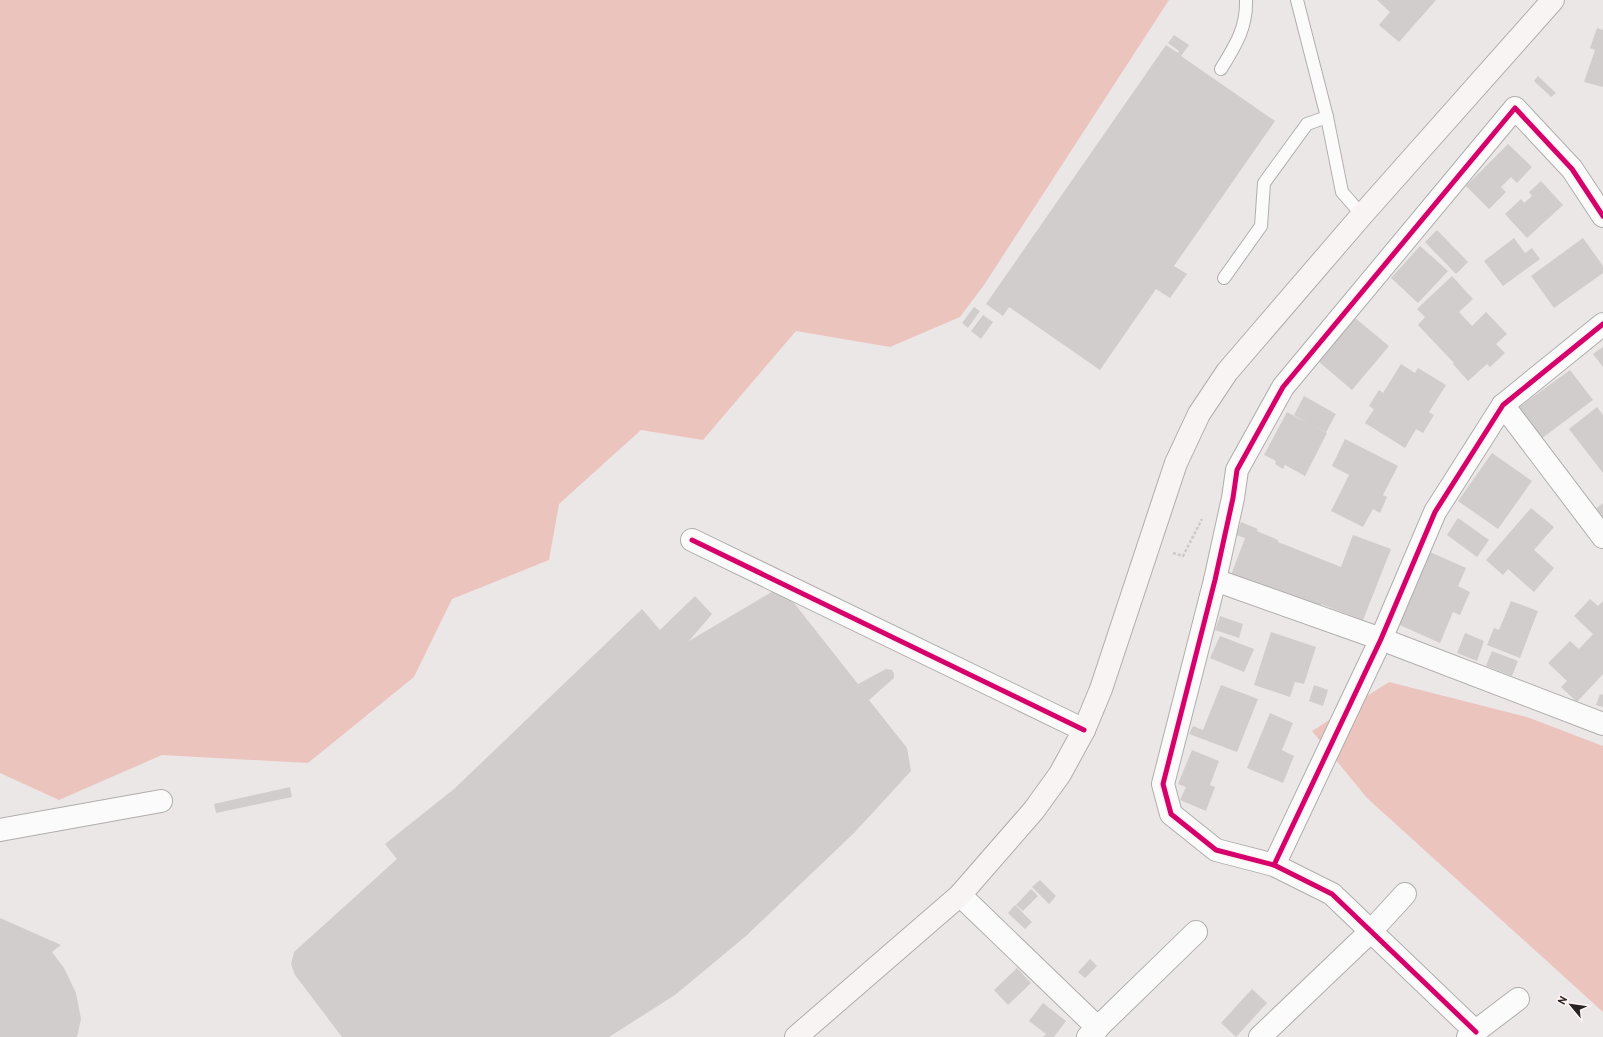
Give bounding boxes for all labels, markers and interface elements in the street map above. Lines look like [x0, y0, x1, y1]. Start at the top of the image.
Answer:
north arrow [1551, 985, 1591, 1025]
text: N [1554, 994, 1570, 1007]

